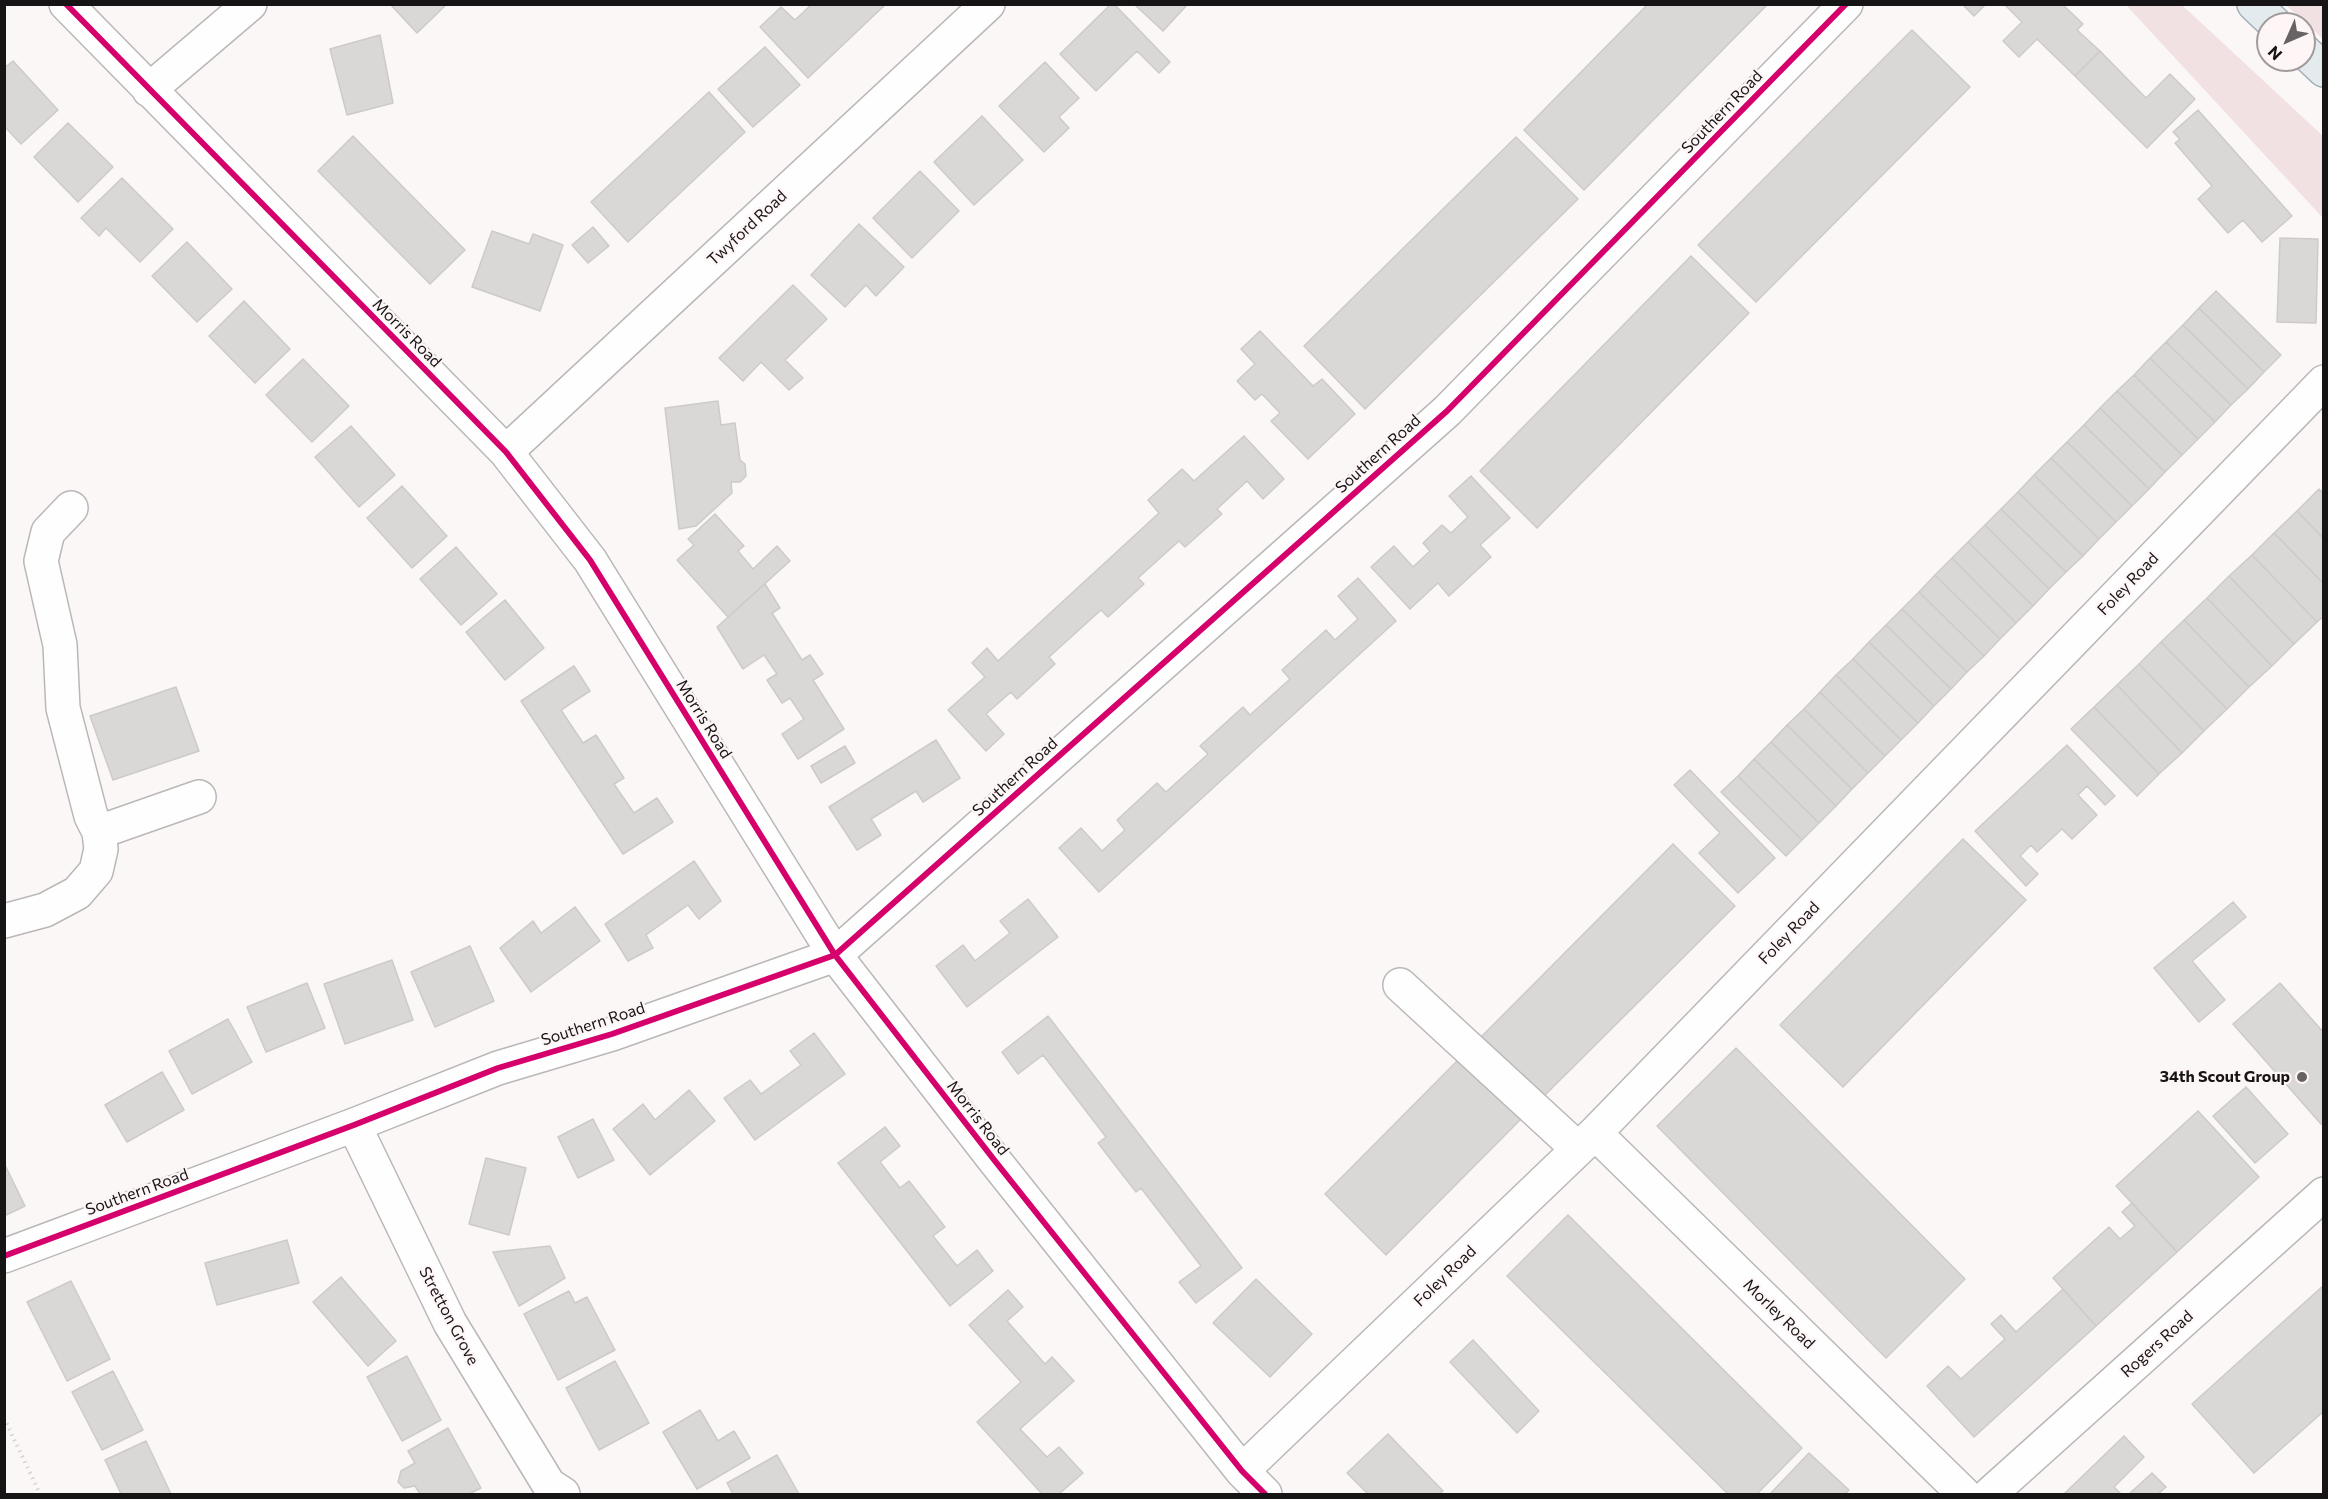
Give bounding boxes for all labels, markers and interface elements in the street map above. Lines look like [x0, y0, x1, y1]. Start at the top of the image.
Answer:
north arrow [2256, 12, 2316, 72]
text: N [2263, 43, 2285, 65]
street label: Southern Road [1678, 66, 1766, 158]
street label: Twyford Road [703, 186, 791, 270]
street label: Morris Road [369, 295, 445, 371]
street label: Southern Road [1331, 411, 1425, 497]
street label: Foley Road [2094, 549, 2162, 619]
street label: Morris Road [672, 676, 736, 762]
street label: Southern Road [968, 734, 1062, 820]
street label: Foley Road [1755, 898, 1823, 968]
street label: Southern Road [539, 998, 647, 1050]
place label: 34th Scout Group [2160, 1067, 2290, 1087]
marker: 34th Scout Group [2295, 1070, 2309, 1084]
street label: Morris Road [943, 1077, 1013, 1159]
street label: Southern Road [83, 1165, 191, 1219]
street label: Foley Road [1410, 1242, 1480, 1310]
street label: Stretton Grove [415, 1264, 483, 1368]
street label: Morley Road [1739, 1275, 1819, 1353]
street label: Rogers Road [2117, 1307, 2197, 1381]

